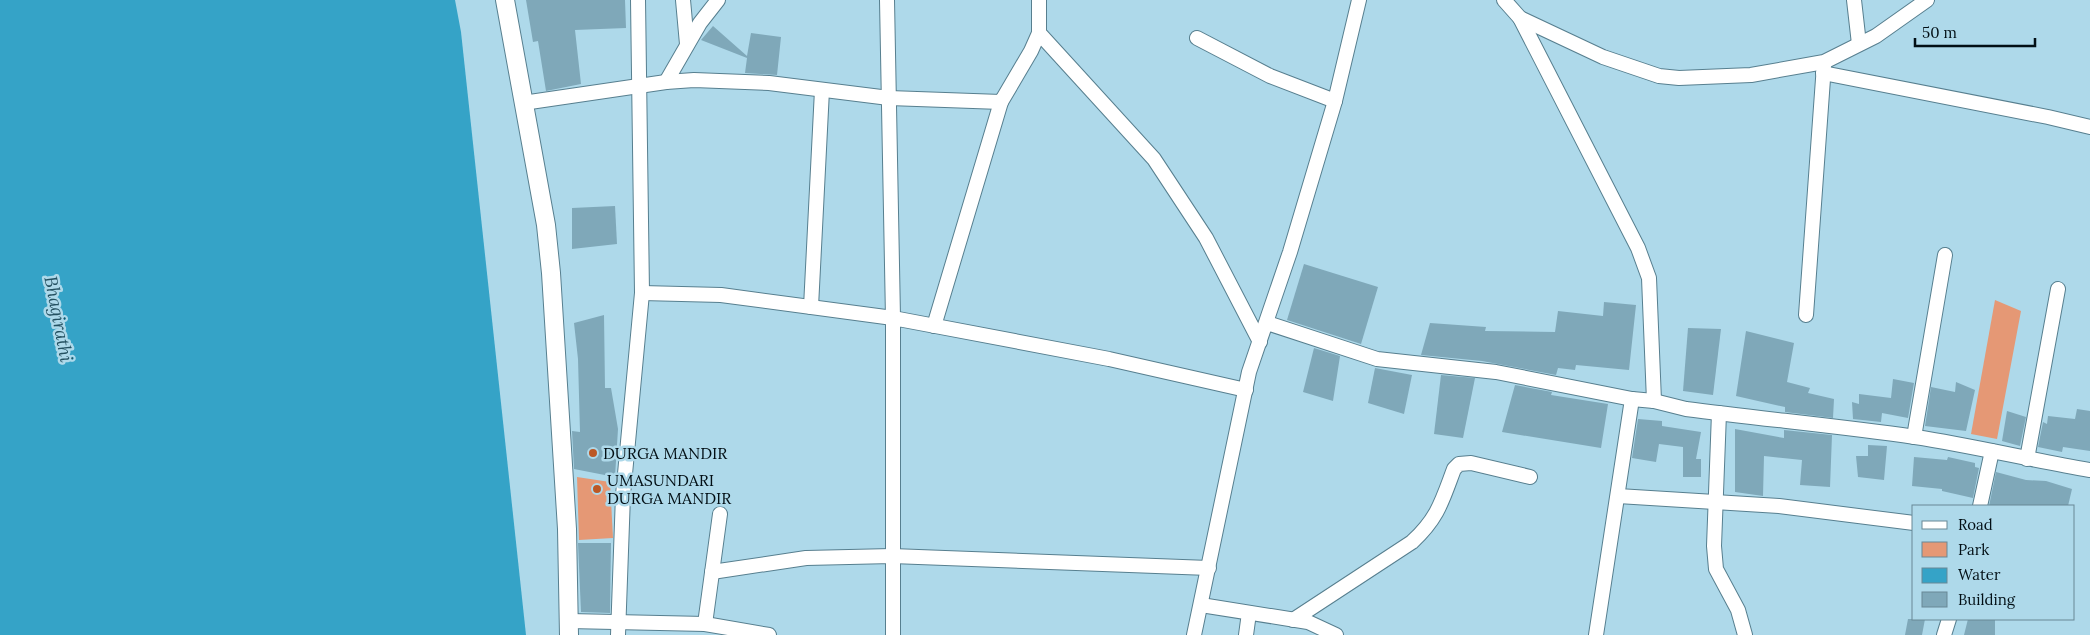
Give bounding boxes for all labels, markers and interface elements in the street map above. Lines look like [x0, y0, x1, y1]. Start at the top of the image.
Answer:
scale bar [1915, 15, 2035, 47]
text: 50 m [1922, 23, 1957, 42]
water label: Bhagirathi [39, 274, 79, 364]
place label: DURGA MANDIR [603, 443, 728, 463]
marker: DURGA MANDIR [587, 447, 599, 459]
place label: UMASUNDARI DURGA MANDIR [607, 470, 732, 508]
marker: UMASUNDARI DURGA MANDIR [591, 483, 603, 495]
legend [1912, 505, 2075, 620]
text: Road [1958, 515, 1993, 534]
text: Park [1958, 540, 1989, 559]
text: Water [1958, 565, 2001, 584]
text: Building [1958, 590, 2016, 609]

